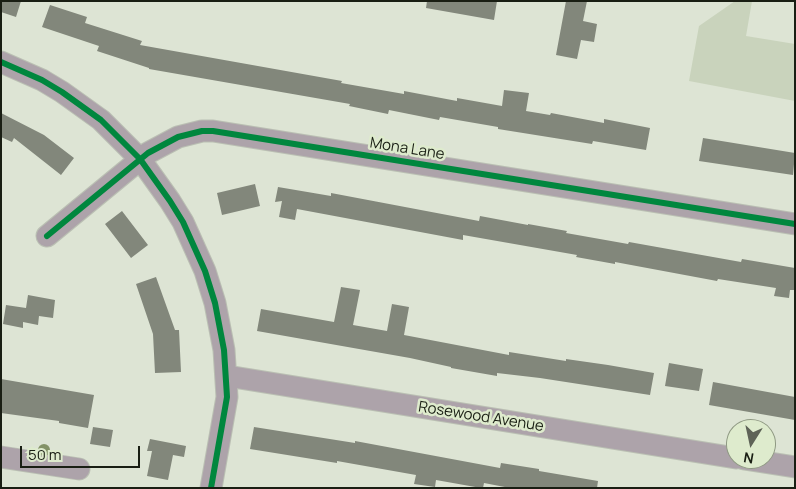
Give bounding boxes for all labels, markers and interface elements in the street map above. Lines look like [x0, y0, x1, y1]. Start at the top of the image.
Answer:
street label: Mona Lane [368, 134, 446, 164]
street label: Rosewood Avenue [417, 398, 545, 436]
north arrow [726, 419, 776, 469]
scale bar [22, 436, 142, 468]
text: 50 m [28, 444, 62, 465]
text: N [742, 448, 755, 469]

